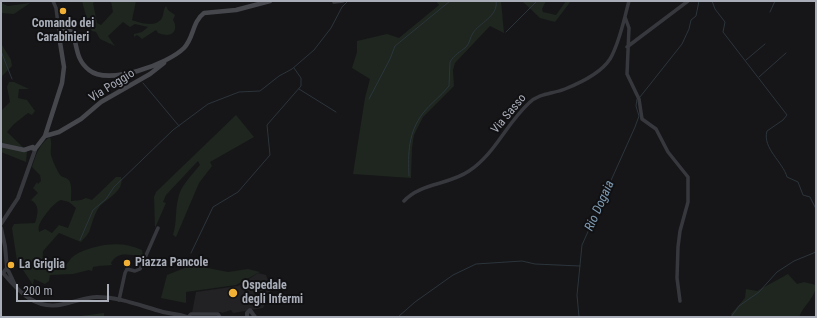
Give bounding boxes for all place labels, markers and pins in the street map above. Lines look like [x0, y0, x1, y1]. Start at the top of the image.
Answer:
marker: Comando dei Carabinieri [58, 6, 68, 16]
place label: Comando dei Carabinieri [32, 17, 94, 45]
place label: Piazza Pancole [135, 256, 208, 270]
place label: La Griglia [19, 258, 65, 272]
marker: Piazza Pancole [122, 258, 132, 268]
marker: La Griglia [6, 260, 16, 270]
place label: Ospedale degli Infermi [242, 279, 303, 307]
marker: Ospedale degli Infermi [227, 287, 239, 299]

